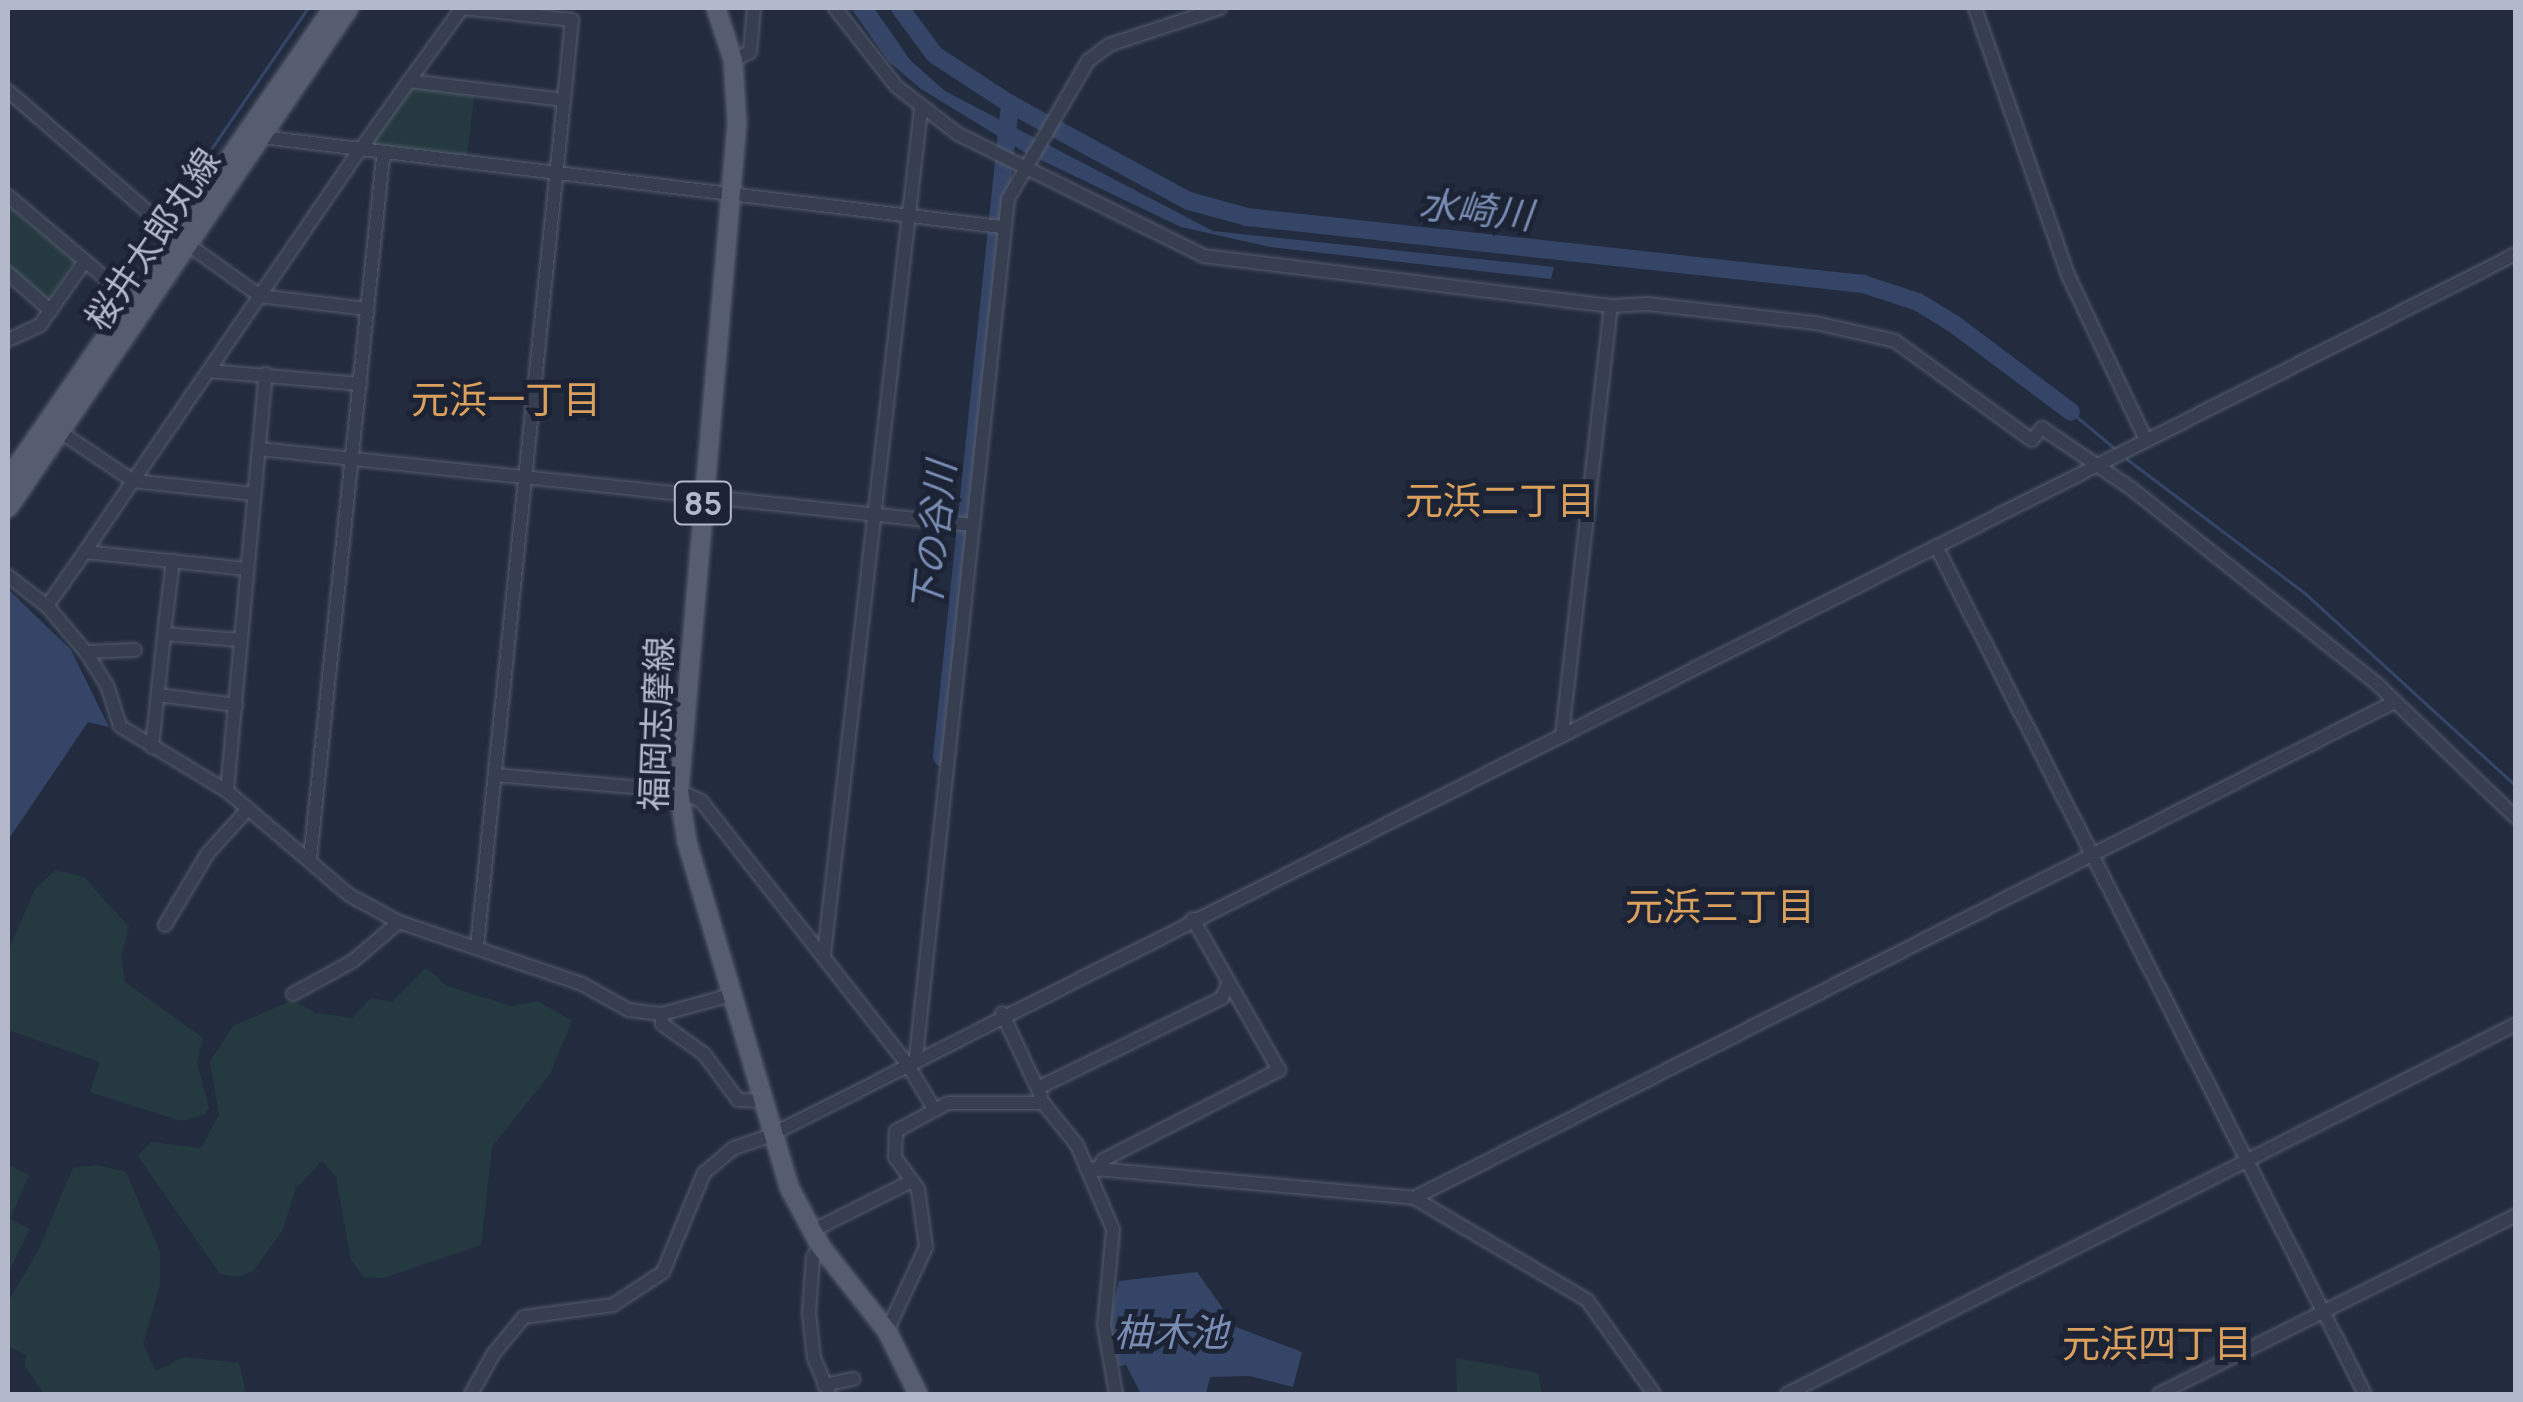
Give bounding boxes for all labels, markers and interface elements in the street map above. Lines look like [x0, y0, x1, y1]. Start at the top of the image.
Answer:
street label: 桜井太郎丸線 [76, 140, 228, 338]
water label: 水崎川 [1417, 180, 1535, 238]
district label: 元浜一丁目 [411, 376, 601, 422]
water label: 下の谷川 [902, 459, 964, 615]
road number: 85 [673, 476, 733, 530]
district label: 元浜二丁目 [1405, 477, 1595, 523]
street label: 福岡志摩線 [632, 636, 680, 812]
district label: 元浜三丁目 [1625, 883, 1815, 929]
water label: 柚木池 [1114, 1309, 1228, 1355]
district label: 元浜四丁目 [2062, 1320, 2252, 1366]

